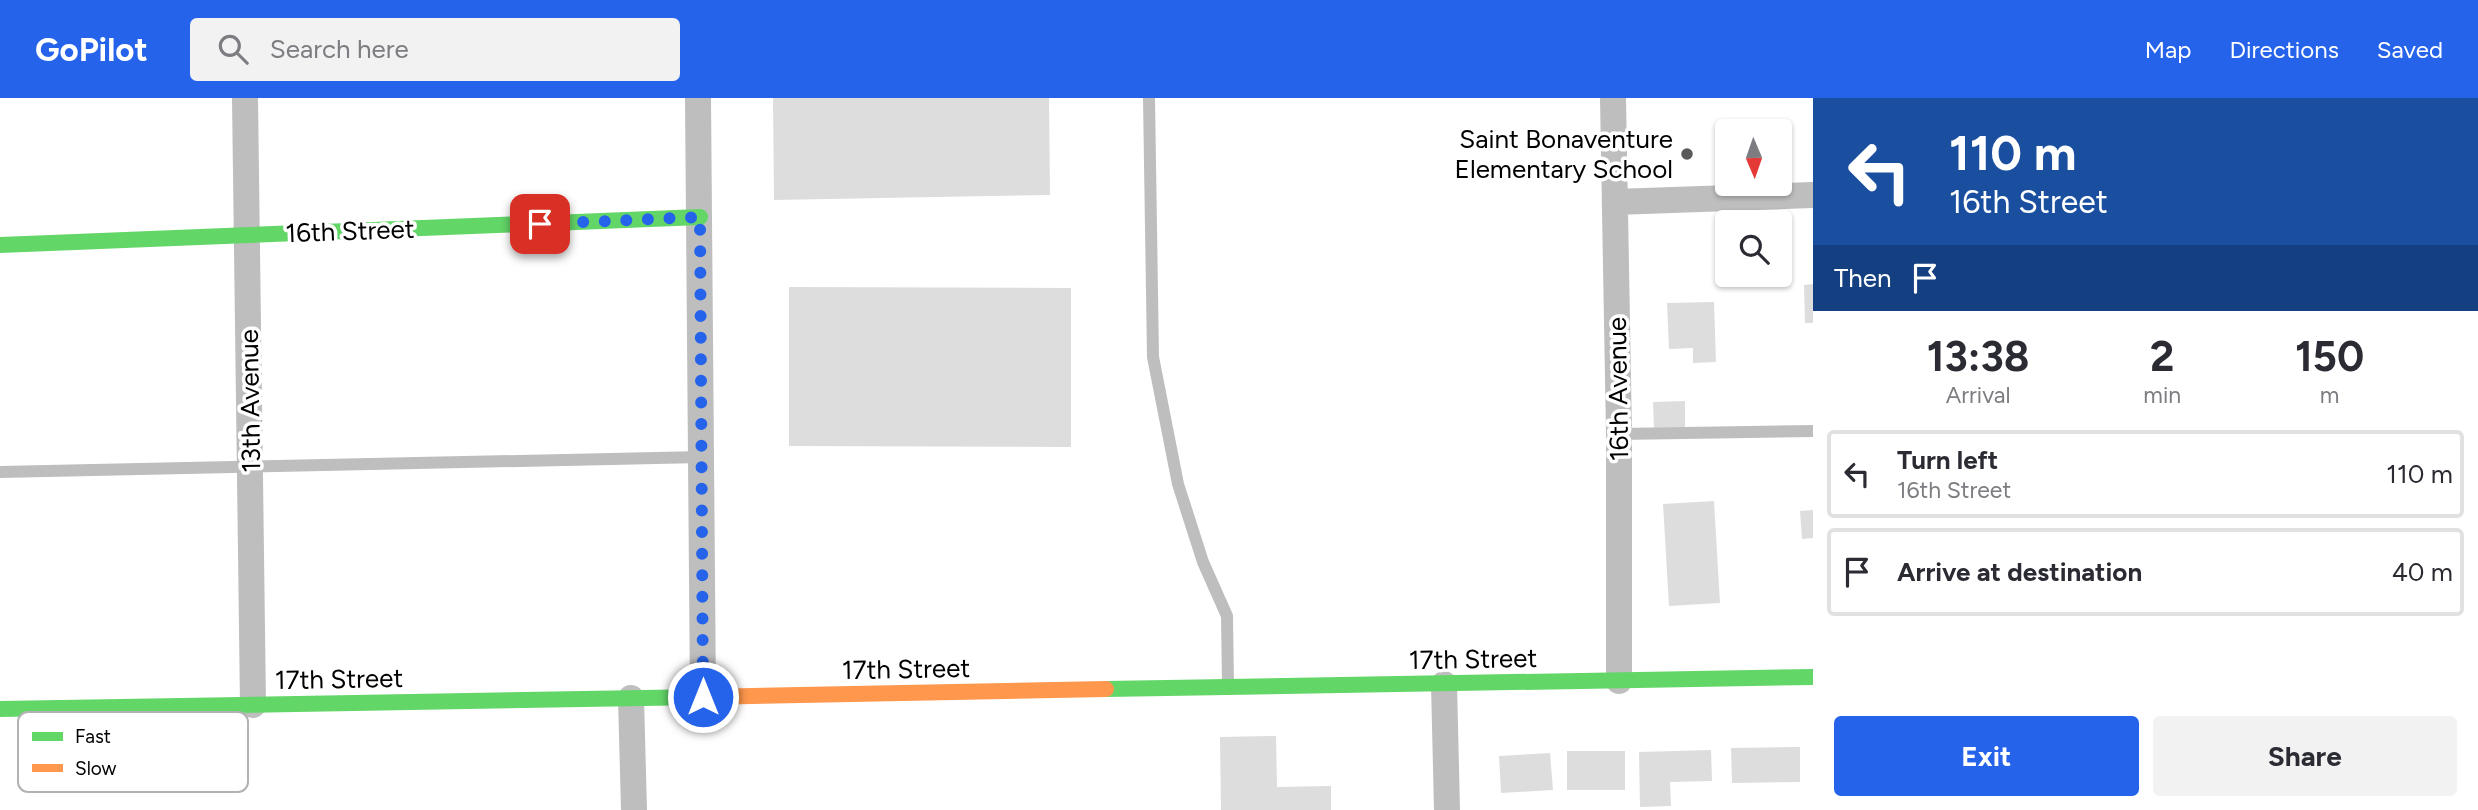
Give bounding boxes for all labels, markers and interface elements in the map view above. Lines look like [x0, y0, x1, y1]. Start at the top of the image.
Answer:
search box [190, 18, 680, 81]
text: GoPilot [35, 30, 148, 69]
icon: search [214, 30, 252, 68]
text: Search here [270, 33, 409, 65]
text: Map [2145, 35, 2191, 64]
text: Directions [2229, 35, 2339, 64]
text: Saved [2377, 35, 2443, 64]
north arrow [1715, 119, 1792, 196]
map controls [1715, 119, 1792, 287]
place label: Saint Bonaventure Elementary School [1455, 123, 1673, 185]
text: 110 m [1949, 123, 2077, 182]
icon: left [1834, 126, 1925, 217]
marker: Saint Bonaventure Elementary School [1679, 146, 1695, 162]
text: 16th Street [1949, 183, 2108, 221]
pin [510, 194, 570, 254]
icon: arrive [521, 205, 559, 243]
button: search [1715, 210, 1792, 287]
street label: 16th Street [285, 213, 415, 249]
icon: arrive [1906, 259, 1944, 297]
text: Then [1834, 262, 1892, 294]
street label: 16th Avenue [1601, 317, 1635, 461]
street label: 13th Avenue [233, 329, 267, 473]
text: 13:38 [1927, 331, 2030, 382]
text: 2 [2150, 331, 2174, 382]
text: 150 [2295, 331, 2364, 382]
text: Arrival [1946, 381, 2011, 409]
text: min [2143, 381, 2181, 409]
text: m [2320, 381, 2339, 409]
text: Turn left [1897, 444, 1998, 476]
icon: left [1838, 455, 1876, 493]
text: 110 m [2386, 458, 2453, 490]
text: 16th Street [1897, 476, 2011, 504]
icon: arrive [1838, 553, 1876, 591]
text: Arrive at destination [1897, 556, 2142, 588]
text: 40 m [2392, 556, 2453, 588]
street label: 17th Street [1409, 642, 1538, 676]
street label: 17th Street [842, 652, 971, 686]
position arrow [666, 660, 740, 734]
street label: 17th Street [275, 662, 404, 696]
legend [18, 712, 248, 792]
button: Exit [1834, 716, 2139, 796]
button: Share [2153, 716, 2457, 796]
text: Fast [75, 725, 111, 748]
text: Slow [75, 757, 117, 780]

